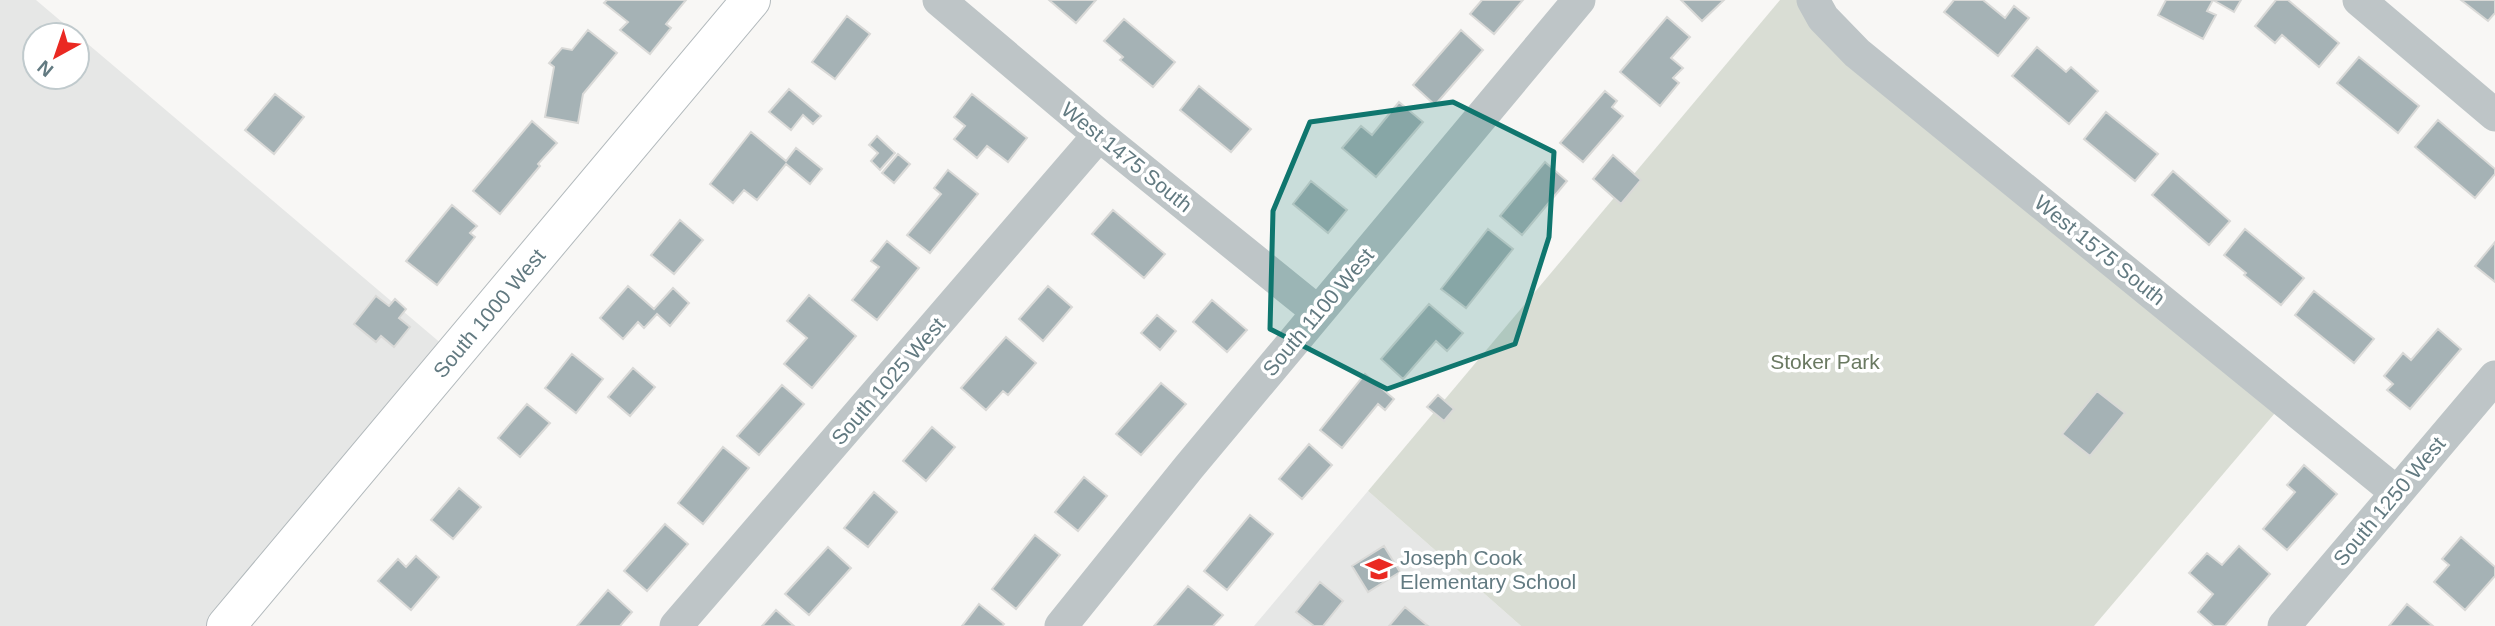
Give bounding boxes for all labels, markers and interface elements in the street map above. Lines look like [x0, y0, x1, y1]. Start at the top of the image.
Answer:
north arrow [21, 21, 91, 91]
text: N [33, 56, 57, 81]
street label: West 1475 South [1057, 97, 1197, 217]
street label: West 1575 South [2030, 190, 2170, 310]
street label: South 1000 West [429, 244, 550, 382]
street label: South 1100 West [1258, 244, 1378, 380]
street label: South 1025 West [827, 313, 950, 449]
park label: Stoker Park [1770, 350, 1880, 373]
street label: South 1250 West [2329, 432, 2450, 570]
place label: Joseph Cook Elementary School [1400, 546, 1576, 593]
school or university icon: Joseph Cook Elementary School [1364, 554, 1394, 584]

